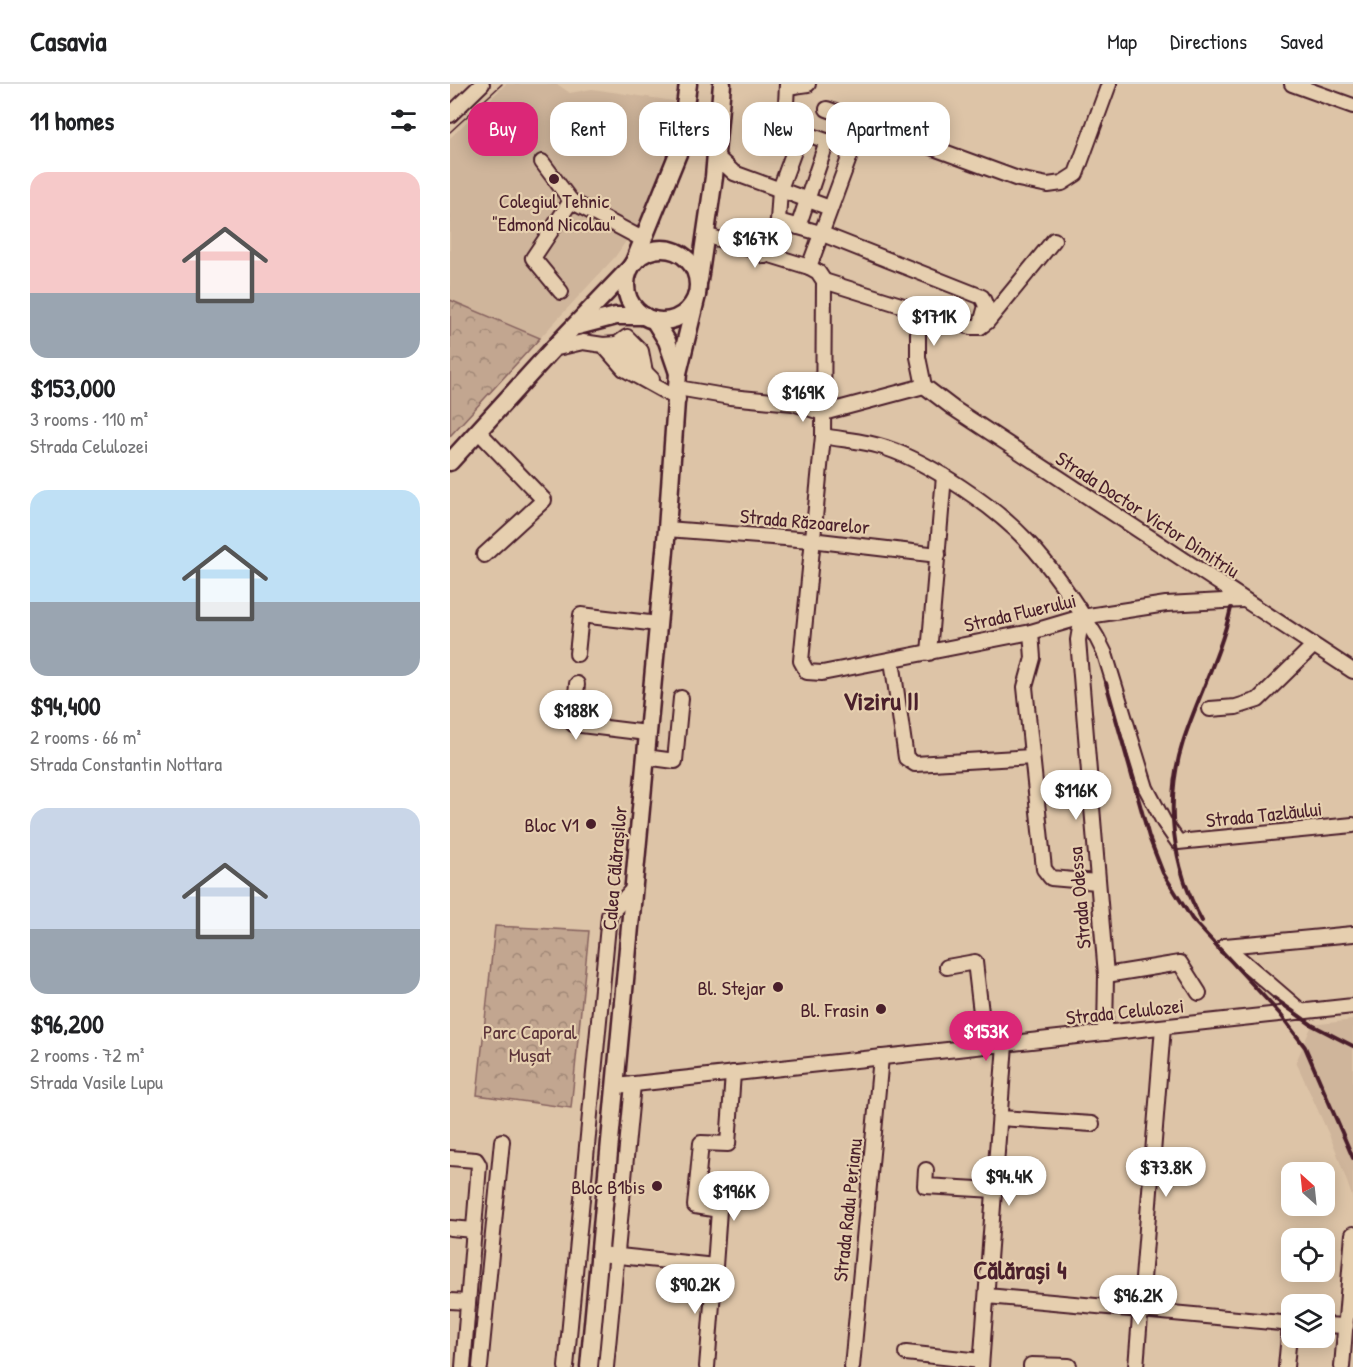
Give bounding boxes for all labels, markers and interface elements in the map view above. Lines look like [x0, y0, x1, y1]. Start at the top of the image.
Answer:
text: Casavia [30, 22, 107, 60]
text: Map [1107, 27, 1137, 56]
text: Directions [1170, 27, 1247, 56]
text: Saved [1280, 27, 1323, 56]
chip: Buy [468, 102, 538, 156]
chip: Rent [550, 102, 627, 156]
chip: Filters [639, 102, 730, 156]
chip: New [742, 102, 814, 156]
chip: Apartment [826, 102, 950, 156]
text: 11 homes [30, 103, 114, 138]
icon: filters [387, 104, 420, 137]
marker: Colegiul Tehnic "Edmond Nicolau" [547, 172, 561, 186]
place label: Colegiul Tehnic "Edmond Nicolau" [492, 187, 616, 237]
icon: home [171, 211, 279, 319]
pin: $167K [713, 218, 797, 269]
text: $167K [732, 224, 778, 251]
pin: $171K [892, 296, 976, 347]
text: $171K [911, 302, 957, 329]
text: $153,000 [30, 370, 115, 405]
pin: $169K [761, 372, 845, 423]
text: $169K [781, 378, 825, 405]
text: 3 rooms · 110 m² [30, 405, 148, 432]
text: Strada Celulozei [30, 432, 148, 459]
street label: Strada Doctor Victor Dimitriu [1051, 444, 1245, 584]
street label: Strada Răzoarelor [739, 502, 871, 540]
icon: home [171, 529, 279, 637]
street label: Strada Fluerului [961, 586, 1079, 638]
district label: Viziru II [843, 683, 919, 718]
text: $94,400 [30, 688, 101, 723]
pin: $188K [534, 690, 618, 741]
text: $188K [553, 696, 599, 723]
text: 2 rooms · 66 m² [30, 723, 141, 750]
text: Strada Constantin Nottara [30, 750, 222, 777]
pin: $116K [1034, 770, 1118, 821]
text: $116K [1054, 776, 1098, 803]
street label: Strada Tazlăului [1205, 794, 1323, 834]
street label: Calea Călărașilor [595, 804, 633, 932]
place label: Bloc V1 [525, 811, 579, 838]
marker: Bloc V1 [584, 817, 598, 831]
street label: Strada Odessa [1061, 846, 1097, 950]
icon: home [171, 847, 279, 955]
place label: Bl. Stejar [697, 974, 766, 1001]
marker: Bl. Stejar [771, 980, 785, 994]
street label: Strada Celulozei [1065, 991, 1185, 1031]
place label: Bl. Frasin [800, 996, 869, 1023]
marker: Bl. Frasin [874, 1002, 888, 1016]
text: $96,200 [30, 1006, 104, 1041]
pin: $153K [944, 1011, 1028, 1062]
text: $153K [963, 1017, 1009, 1044]
park label: Parc Caporal Mușat [483, 1018, 578, 1068]
text: 2 rooms · 72 m² [30, 1041, 144, 1068]
text: Strada Vasile Lupu [30, 1068, 163, 1095]
street label: Strada Radu Perianu [826, 1137, 868, 1283]
pin: $73.8K [1117, 1147, 1215, 1198]
text: $73.8K [1140, 1153, 1192, 1180]
pin: $94.4K [960, 1156, 1058, 1207]
text: $94.4K [985, 1162, 1033, 1189]
north arrow [1281, 1162, 1335, 1216]
map controls [1281, 1162, 1335, 1348]
pin: $196K [692, 1171, 776, 1222]
place label: Bloc B1bis [571, 1173, 645, 1200]
text: $196K [712, 1177, 756, 1204]
marker: Bloc B1bis [650, 1179, 664, 1193]
button: locate [1281, 1228, 1335, 1282]
district label: Călărași 4 [973, 1252, 1067, 1287]
pin: $90.2K [646, 1264, 744, 1315]
text: $90.2K [670, 1270, 720, 1297]
pin: $96.2K [1089, 1275, 1187, 1326]
text: $96.2K [1113, 1281, 1163, 1308]
button: layers [1281, 1294, 1335, 1348]

